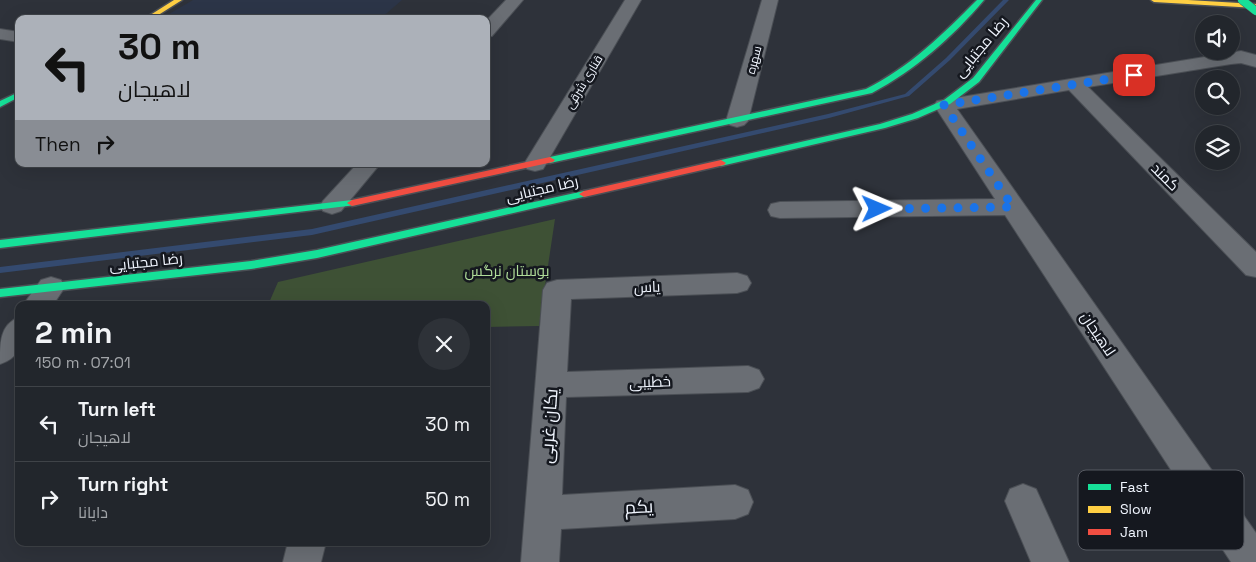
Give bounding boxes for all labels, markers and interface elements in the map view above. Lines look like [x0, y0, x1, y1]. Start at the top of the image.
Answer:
street label: رضا مجتبایی [950, 12, 1012, 82]
map controls [1195, 15, 1240, 170]
button: sound [1195, 15, 1240, 60]
text: 30 m [118, 25, 201, 69]
icon: left [35, 35, 100, 100]
street label: سهره [743, 44, 765, 76]
street label: قناری شرقی [562, 52, 606, 112]
pin [1113, 54, 1155, 96]
icon: arrive [1120, 61, 1148, 89]
button: search [1195, 70, 1240, 115]
text: لاهیجان [118, 75, 191, 103]
button: layers [1195, 125, 1240, 170]
icon: right [91, 130, 119, 158]
text: Then [35, 132, 81, 157]
street label: کمند [1147, 159, 1183, 195]
street label: رضا مجتبایی [504, 171, 580, 207]
position arrow [850, 182, 902, 234]
street label: رضا مجتبایی [108, 248, 184, 276]
park label: بوستان نرگس [464, 261, 550, 281]
street label: یاس [633, 277, 661, 297]
street label: لاهیجان [1076, 308, 1120, 360]
text: 2 min [35, 313, 113, 352]
button: close [418, 318, 470, 370]
text: 150 m · 07:01 [35, 352, 131, 373]
street label: خطیبی [629, 371, 671, 393]
street label: یکان غربی [534, 387, 563, 464]
text: Turn left [78, 397, 156, 422]
icon: left [35, 410, 63, 438]
text: 30 m [425, 412, 470, 437]
text: لاهیجان [78, 427, 131, 448]
legend [1078, 470, 1244, 550]
text: Turn right [78, 472, 168, 497]
text: Fast [1120, 478, 1149, 496]
icon: right [35, 485, 63, 513]
text: 50 m [425, 487, 470, 512]
street label: یکم [624, 494, 654, 520]
text: Slow [1120, 500, 1152, 518]
text: دایانا [78, 502, 108, 523]
text: Jam [1120, 523, 1148, 541]

